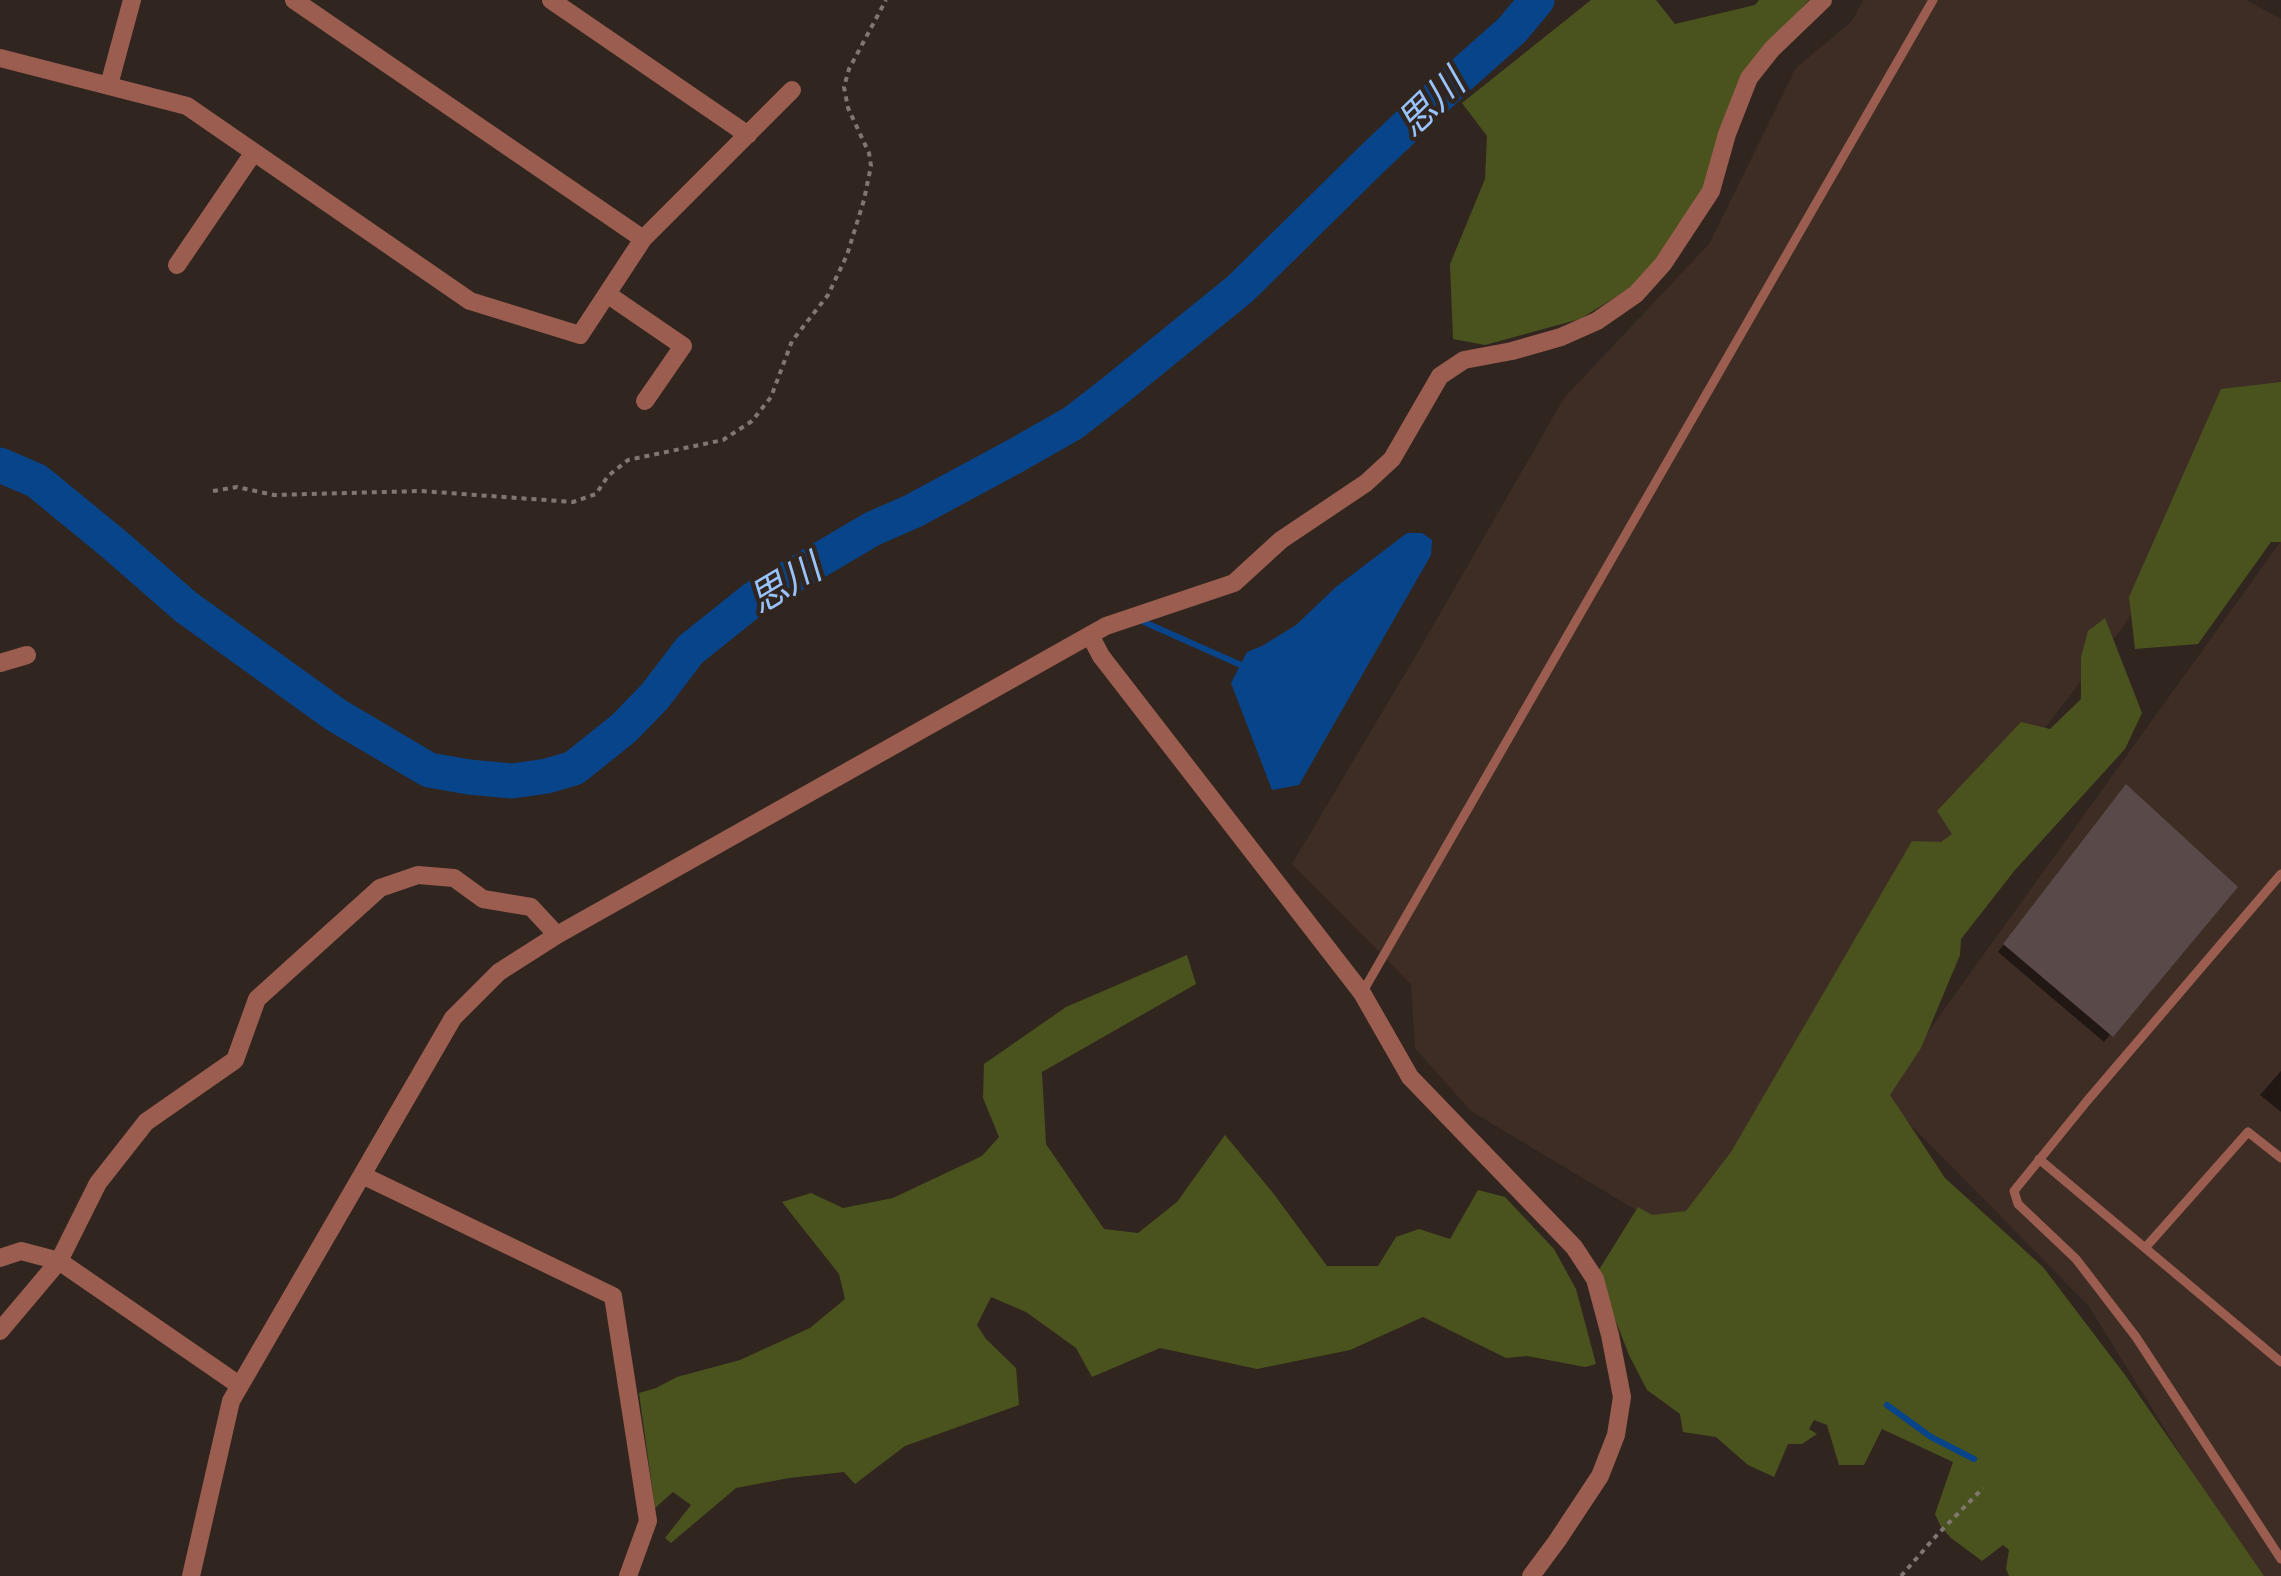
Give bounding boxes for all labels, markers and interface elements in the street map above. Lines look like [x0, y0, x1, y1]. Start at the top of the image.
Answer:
water label: 思川 [1388, 60, 1474, 146]
water label: 思川 [741, 545, 829, 623]

